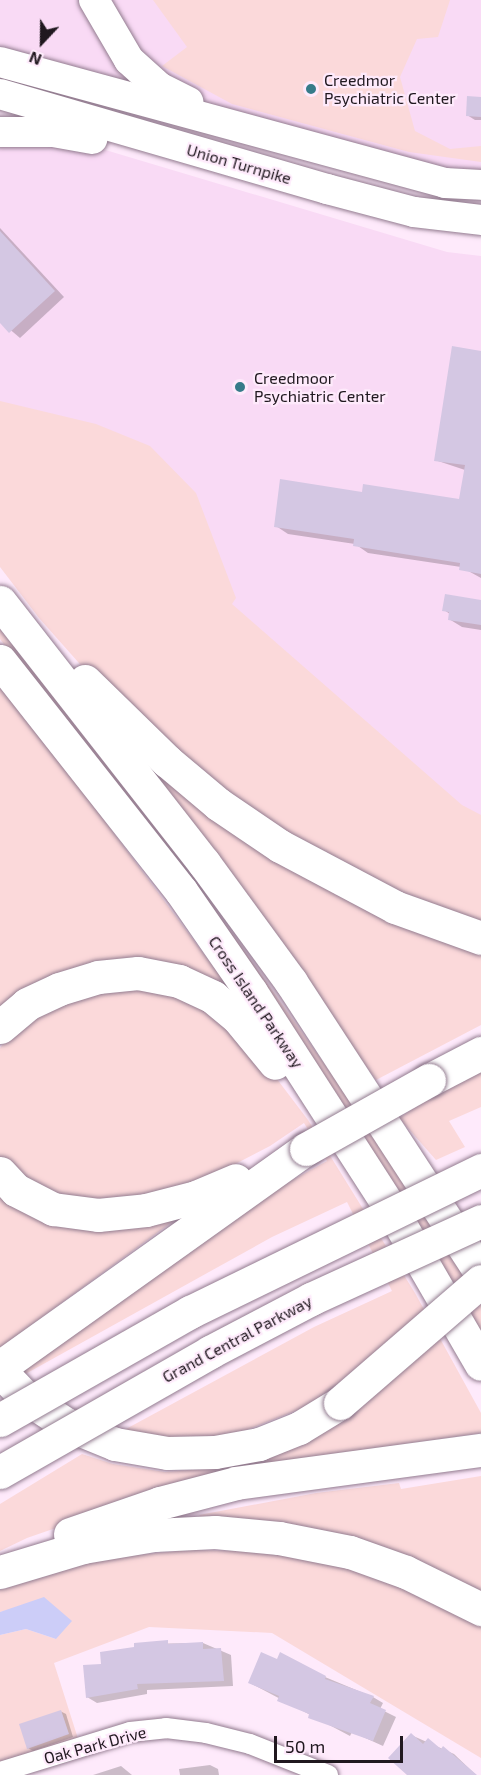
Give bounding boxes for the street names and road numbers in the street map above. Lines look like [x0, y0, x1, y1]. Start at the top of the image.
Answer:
street label: Union Turnpike [184, 140, 294, 188]
street label: Cross Island Parkway [205, 932, 307, 1072]
street label: Grand Central Parkway [159, 1291, 315, 1387]
street label: Oak Park Drive [42, 1722, 148, 1768]

